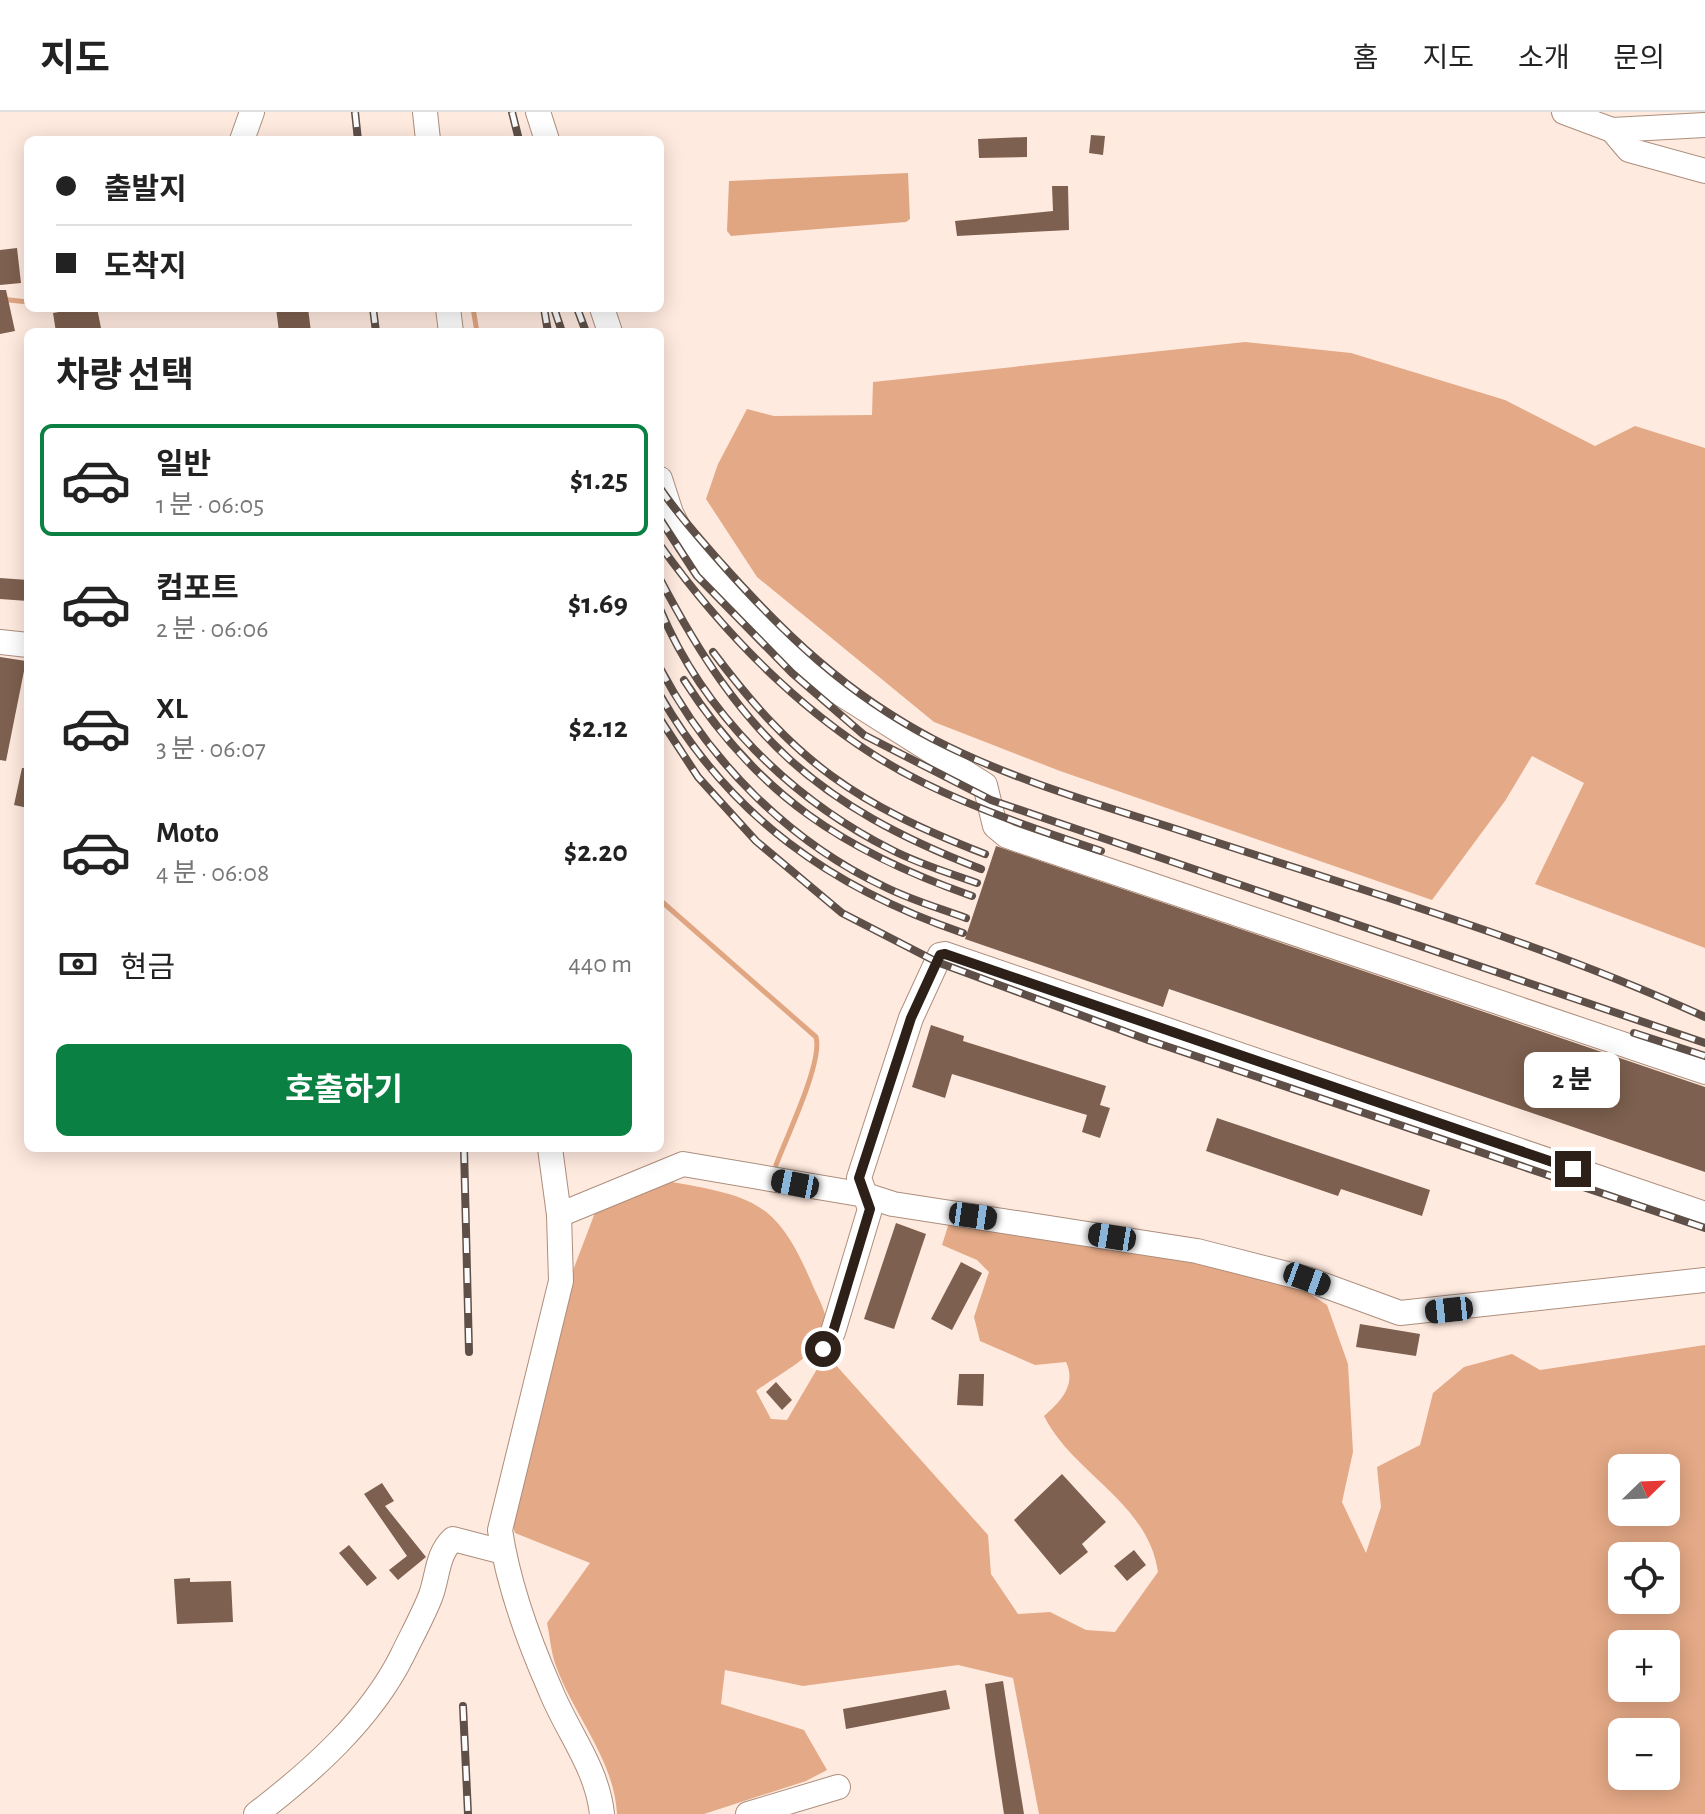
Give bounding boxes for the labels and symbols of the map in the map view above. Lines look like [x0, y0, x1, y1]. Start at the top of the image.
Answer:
callout: 2 분 [1525, 1053, 1621, 1109]
route end [1555, 1151, 1591, 1187]
car [769, 1168, 821, 1200]
car [948, 1201, 998, 1231]
car [1086, 1221, 1138, 1253]
car [1280, 1260, 1334, 1298]
car [1424, 1296, 1474, 1324]
route start [805, 1331, 841, 1367]
north arrow [1608, 1454, 1680, 1526]

